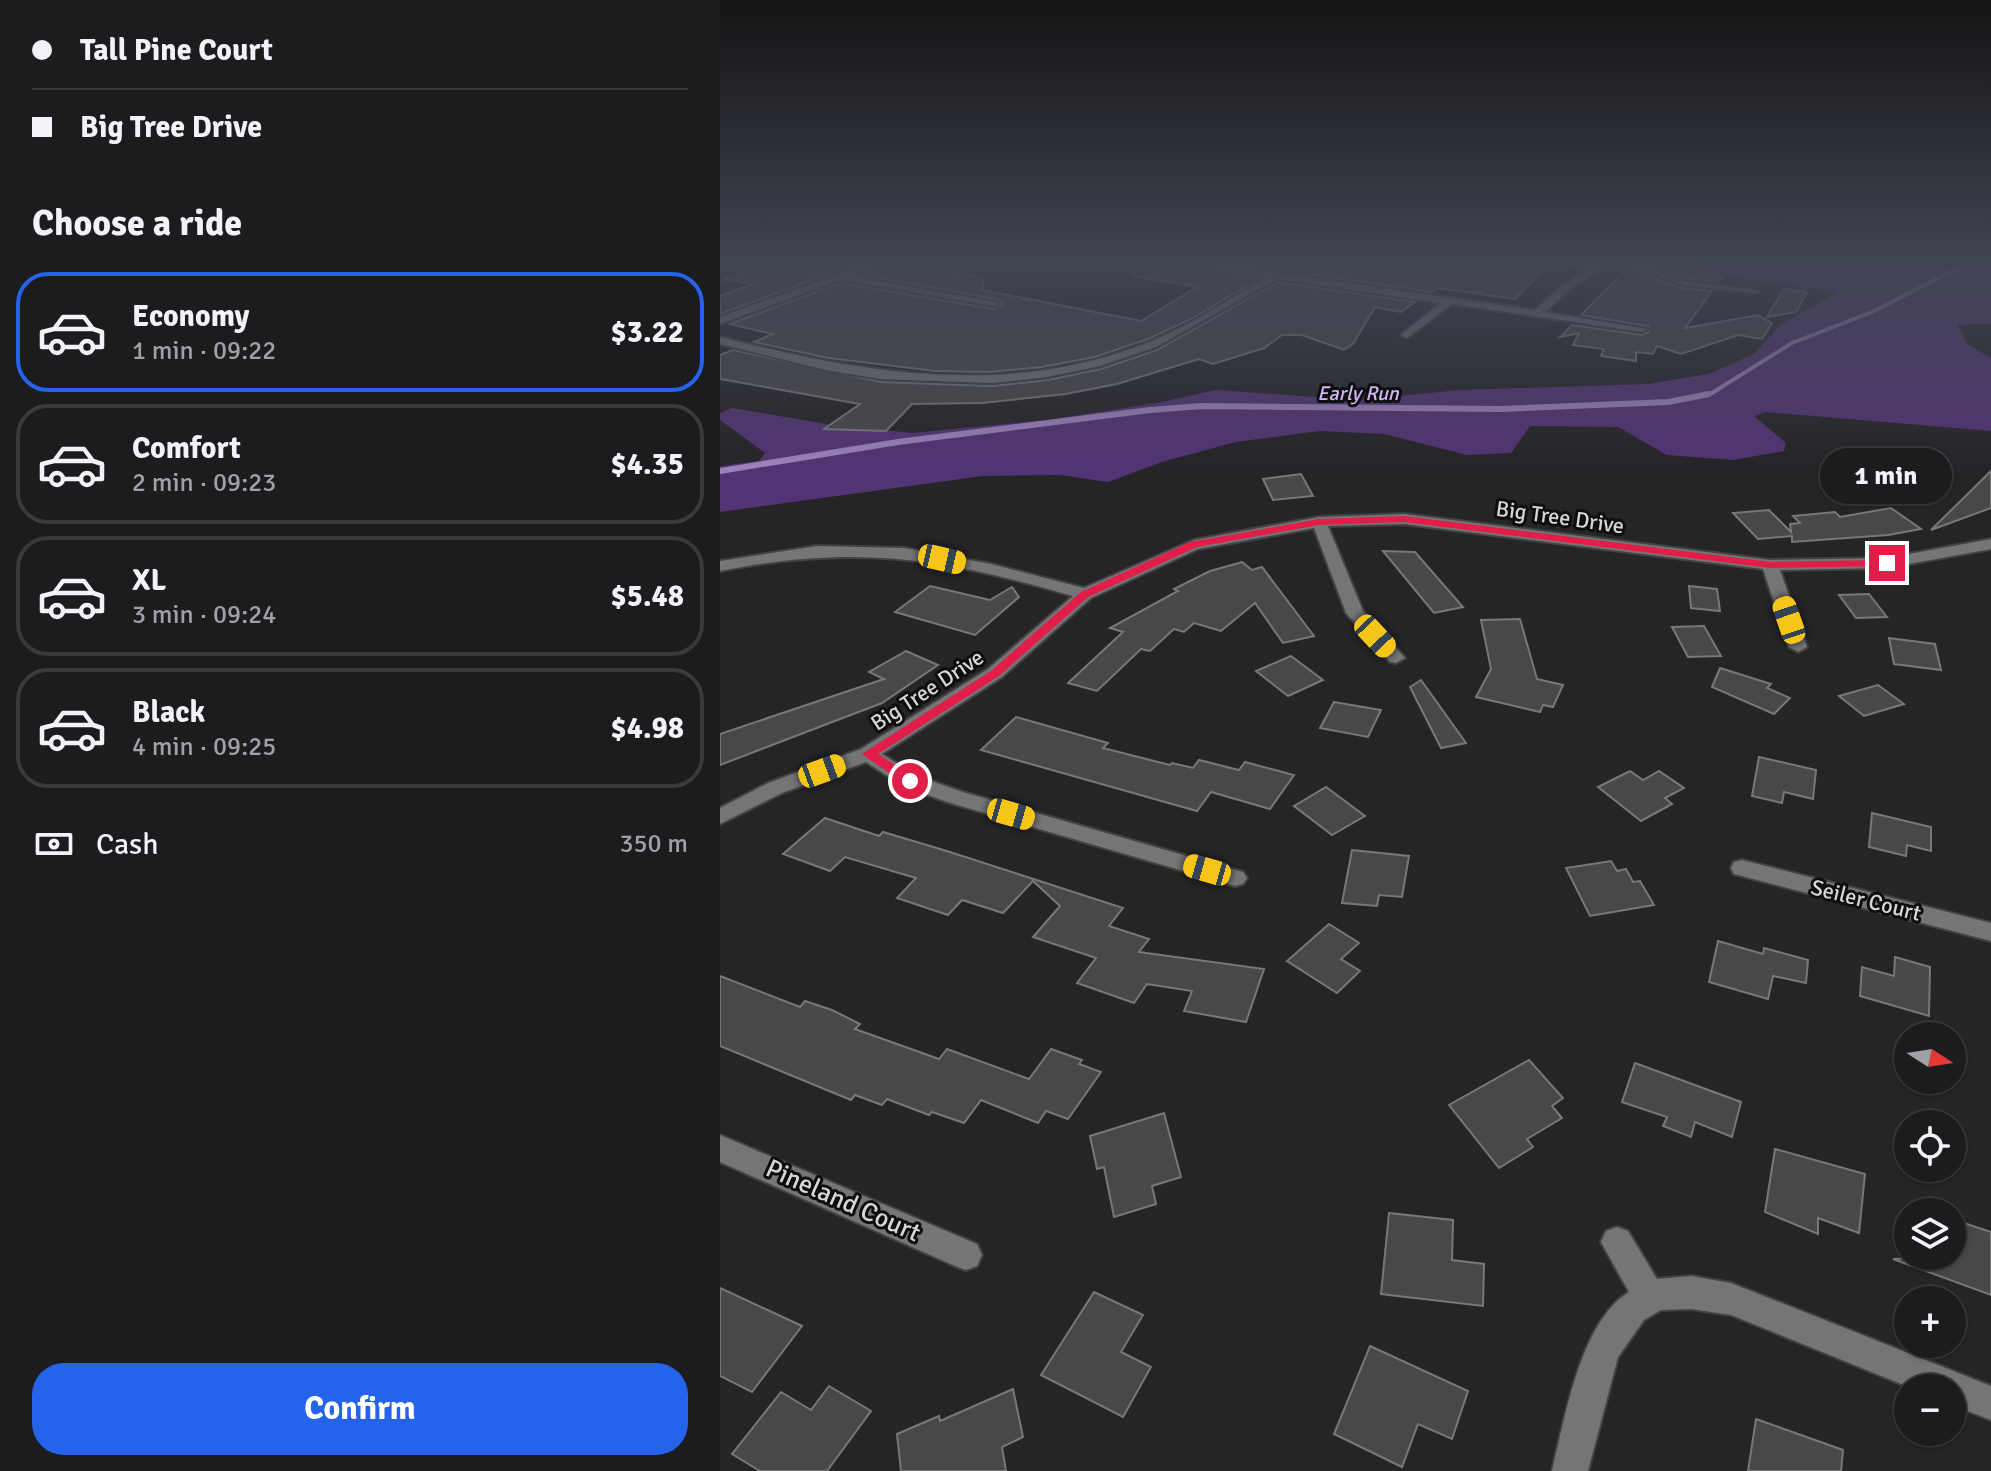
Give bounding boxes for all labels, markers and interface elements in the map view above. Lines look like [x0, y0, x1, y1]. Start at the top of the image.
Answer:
text: Tall Pine Court [80, 32, 273, 69]
text: Big Tree Drive [80, 109, 262, 146]
text: Choose a ride [32, 201, 242, 246]
icon: car [36, 296, 108, 368]
text: Economy [132, 298, 249, 335]
text: $3.22 [611, 314, 684, 351]
text: 1 min · 09:22 [132, 335, 276, 367]
water label: Early Run [1317, 381, 1400, 406]
icon: car [36, 428, 108, 500]
text: Comfort [132, 430, 241, 467]
text: $4.35 [611, 446, 684, 483]
callout: 1 min [1821, 447, 1953, 503]
text: 1 min [1855, 460, 1917, 492]
text: 2 min · 09:23 [132, 467, 276, 499]
street label: Big Tree Drive [1494, 495, 1626, 539]
car [916, 542, 968, 576]
route end [1869, 545, 1905, 581]
icon: car [36, 560, 108, 632]
text: XL [132, 562, 166, 599]
text: $5.48 [611, 578, 684, 615]
car [1770, 593, 1808, 647]
text: 3 min · 09:24 [132, 599, 276, 631]
car [1350, 610, 1400, 662]
street label: Big Tree Drive [865, 643, 989, 737]
icon: car [36, 692, 108, 764]
text: Black [132, 694, 205, 731]
text: $4.98 [611, 710, 684, 747]
text: 4 min · 09:25 [132, 731, 276, 763]
car [795, 752, 849, 790]
route start [892, 763, 928, 799]
car [985, 796, 1037, 832]
icon: cash [32, 822, 76, 866]
text: Cash [96, 826, 159, 863]
text: 350 m [619, 828, 688, 860]
car [1181, 852, 1233, 888]
street label: Seiler Court [1808, 873, 1924, 927]
north arrow [1894, 1022, 1966, 1094]
map controls [1894, 1022, 1966, 1446]
button: locate [1894, 1110, 1966, 1182]
street label: Pineland Court [761, 1153, 925, 1249]
button: layers [1894, 1198, 1966, 1270]
button: + [1894, 1286, 1966, 1358]
button: Confirm [32, 1363, 688, 1455]
button: − [1894, 1374, 1966, 1446]

